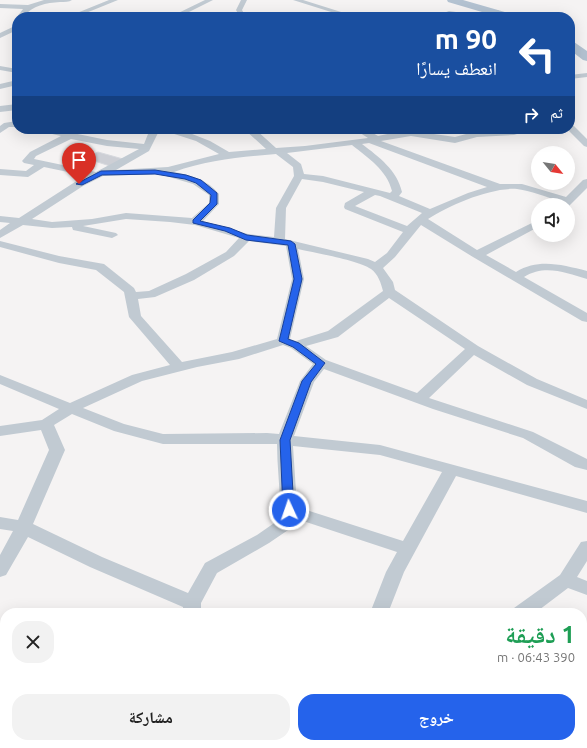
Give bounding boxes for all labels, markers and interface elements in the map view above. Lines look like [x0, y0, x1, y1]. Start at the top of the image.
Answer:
text: 90 m [435, 23, 497, 54]
icon: left [511, 28, 563, 80]
text: انعطف يسارًا [416, 58, 497, 78]
icon: right [520, 104, 542, 126]
text: ثم [550, 104, 563, 121]
pin [62, 143, 96, 184]
north arrow [531, 146, 575, 190]
map controls [531, 146, 575, 242]
icon: arrive [68, 149, 90, 171]
button: sound [531, 198, 575, 242]
position arrow [268, 489, 310, 531]
button: close [12, 621, 54, 663]
text: 1 دقيقة [505, 621, 575, 648]
text: 390 m · 06:43 [497, 650, 575, 664]
button: مشاركة [12, 694, 290, 740]
button: خروج [298, 694, 575, 740]

